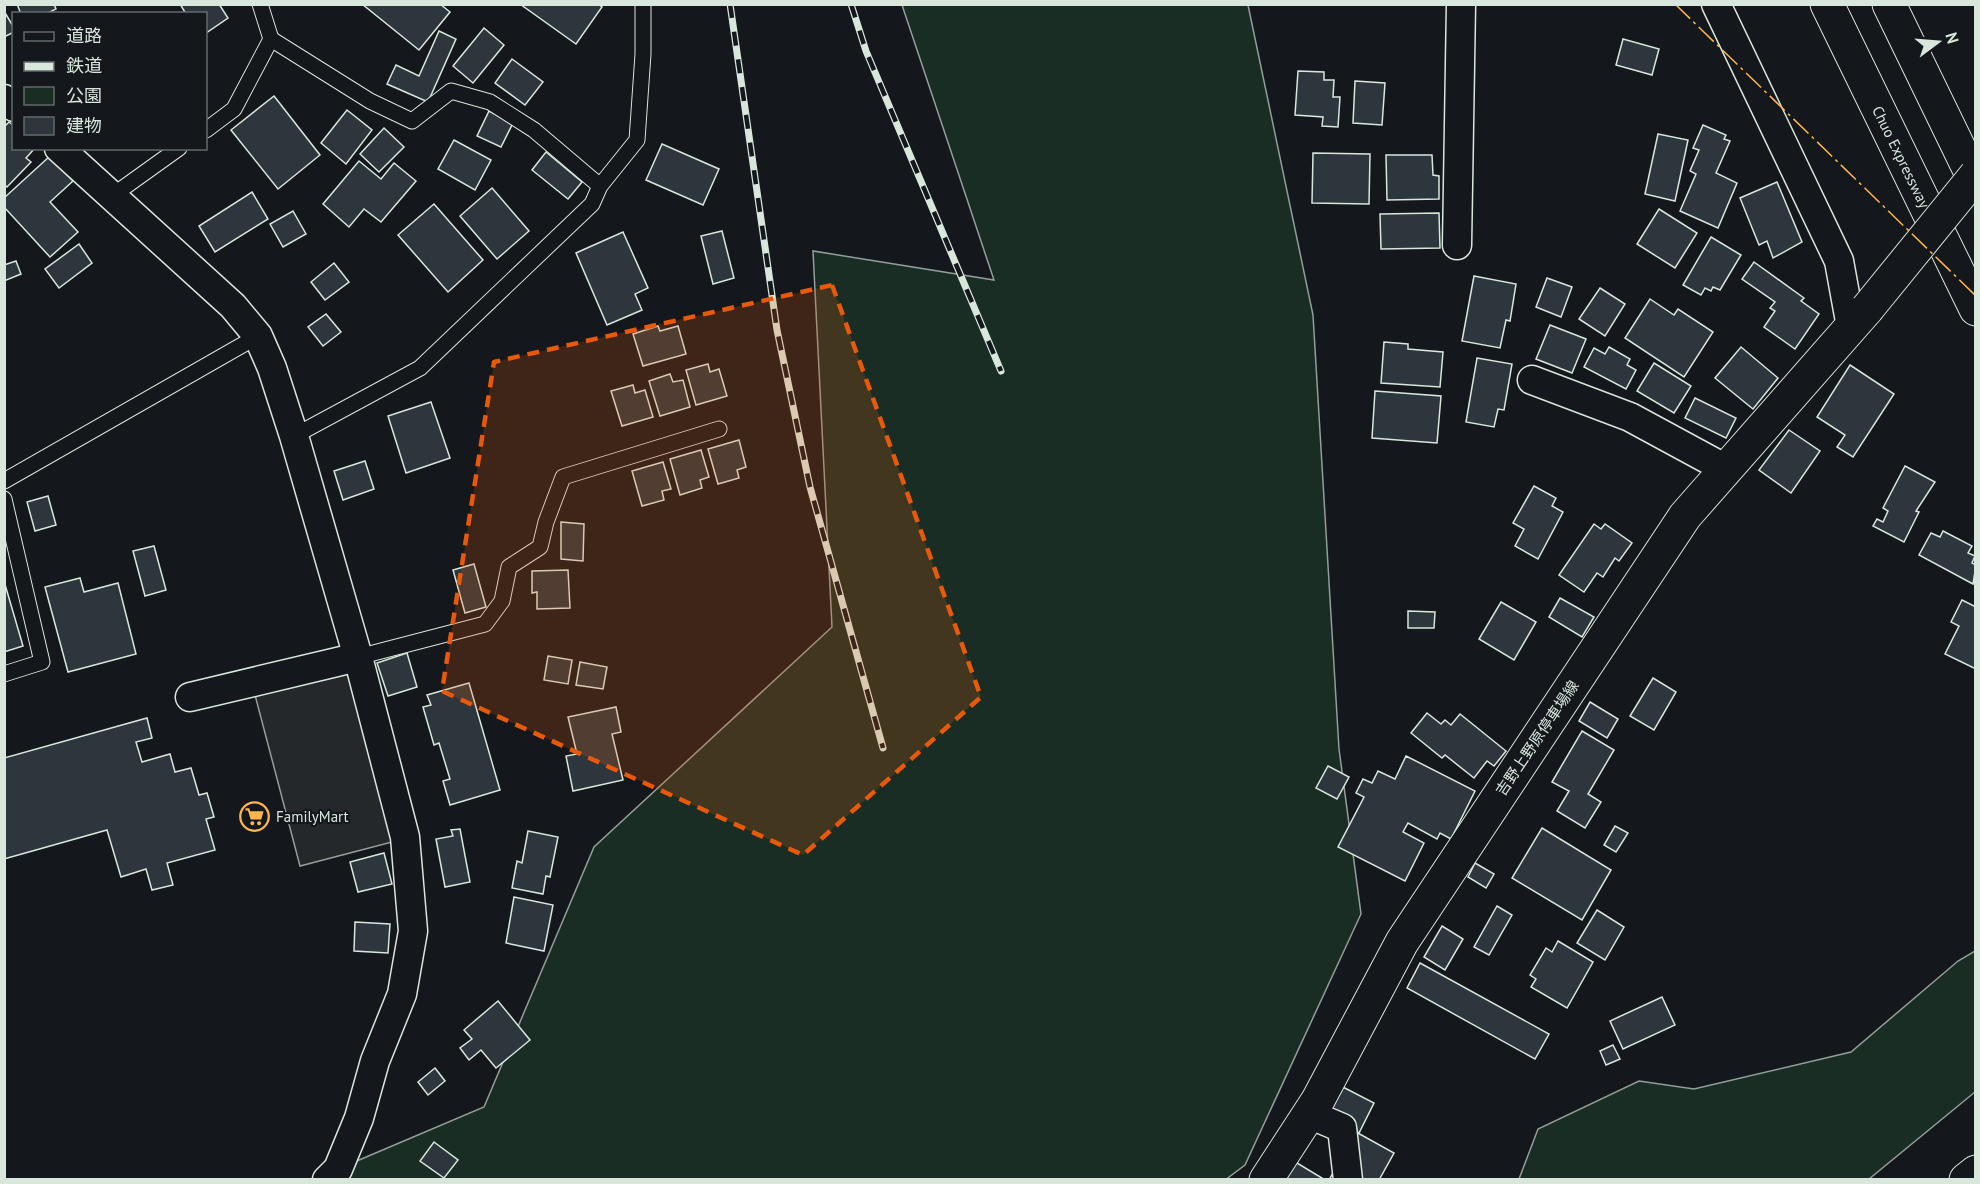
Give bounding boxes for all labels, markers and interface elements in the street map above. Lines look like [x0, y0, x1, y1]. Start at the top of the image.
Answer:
legend [12, 12, 207, 150]
north arrow [1908, 12, 1968, 72]
text: 道路 [66, 24, 102, 47]
text: N [1941, 30, 1963, 46]
text: 鉄道 [66, 54, 102, 77]
text: 公園 [66, 84, 102, 107]
street label: Chuo Expressway [1869, 102, 1935, 211]
text: 建物 [66, 114, 102, 137]
street label: 吉野上野原停車場線 [1491, 677, 1583, 799]
supermarket icon: FamilyMart [239, 800, 271, 832]
place label: FamilyMart [276, 807, 349, 826]

